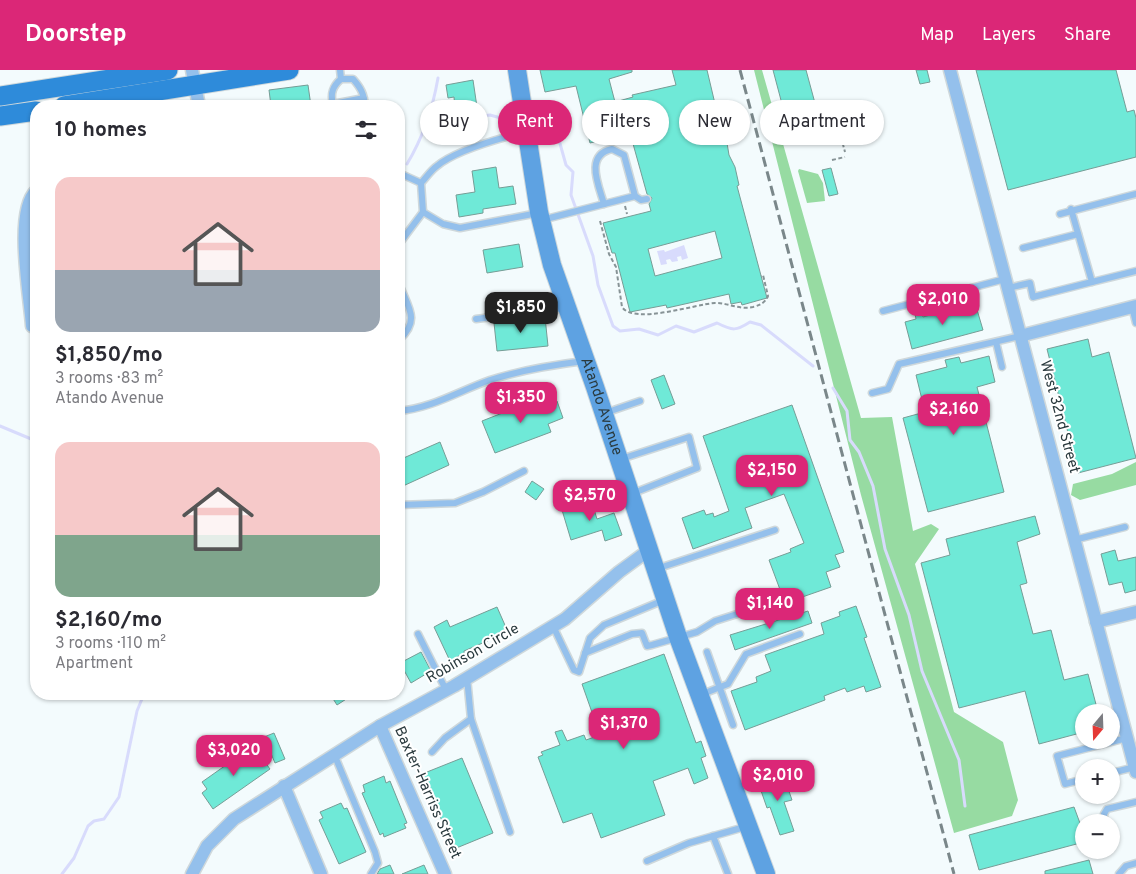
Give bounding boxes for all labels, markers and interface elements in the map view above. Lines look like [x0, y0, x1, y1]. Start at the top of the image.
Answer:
text: Doorstep [25, 20, 127, 50]
text: Map [920, 24, 954, 47]
text: Layers [982, 24, 1036, 47]
text: Share [1064, 24, 1111, 47]
chip: Buy [420, 100, 488, 145]
chip: Rent [498, 100, 572, 145]
chip: Filters [582, 100, 669, 145]
chip: New [679, 100, 750, 145]
chip: Apartment [760, 100, 884, 145]
icon: filters [352, 116, 380, 144]
text: 10 homes [55, 117, 147, 144]
icon: home [173, 209, 263, 299]
pin: $2,010 [902, 284, 984, 326]
text: $2,010 [918, 290, 968, 310]
pin: $1,850 [480, 292, 562, 334]
text: $1,850 [496, 298, 546, 318]
text: $1,850/mo [55, 342, 163, 369]
street label: Atando Avenue [576, 355, 627, 458]
street label: West 32nd Street [1035, 358, 1083, 476]
text: 3 rooms · 83 m² [55, 369, 163, 389]
pin: $1,350 [480, 382, 562, 424]
text: $1,350 [496, 388, 546, 408]
text: Atando Avenue [55, 389, 164, 409]
pin: $2,160 [913, 394, 995, 436]
text: $2,160 [929, 400, 979, 420]
pin: $2,150 [731, 454, 813, 497]
text: $2,150 [747, 461, 797, 481]
icon: home [173, 474, 263, 564]
pin: $2,570 [549, 480, 631, 522]
text: $2,570 [564, 486, 616, 506]
pin: $1,140 [729, 588, 811, 630]
text: $1,140 [746, 594, 794, 614]
text: $2,160/mo [55, 607, 162, 634]
street label: Robinson Circle [423, 620, 523, 688]
text: 3 rooms · 110 m² [55, 634, 166, 654]
text: Apartment [55, 654, 133, 674]
north arrow [1075, 704, 1120, 749]
map controls [1075, 704, 1120, 859]
pin: $1,370 [583, 708, 665, 750]
text: $1,370 [600, 714, 648, 734]
street label: Baxter-Harriss Street [389, 724, 465, 862]
pin: $3,020 [193, 734, 275, 777]
text: $3,020 [207, 741, 261, 761]
button: + [1075, 759, 1120, 804]
pin: $2,010 [737, 760, 819, 802]
text: $2,010 [753, 766, 803, 786]
button: − [1075, 814, 1120, 859]

